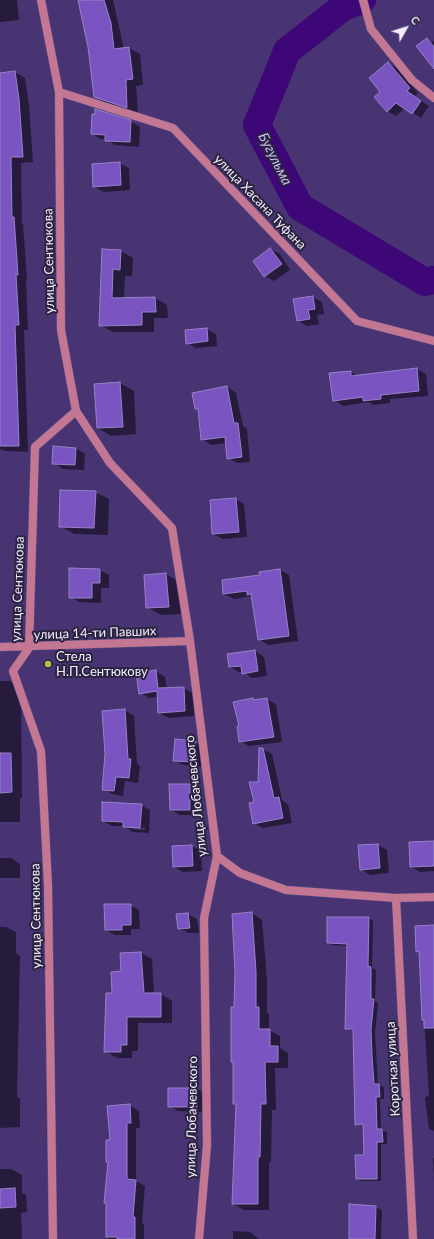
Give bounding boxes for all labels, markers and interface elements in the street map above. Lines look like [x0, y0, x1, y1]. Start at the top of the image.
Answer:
north arrow [386, 8, 426, 48]
text: С [408, 13, 423, 27]
water label: Бугульма [255, 130, 295, 188]
street label: улица Хасана Туфана [211, 151, 309, 253]
street label: улица Сентюкова [40, 208, 58, 314]
street label: улица Сентюкова [8, 536, 28, 642]
street label: улица 14-ти Павших [33, 623, 157, 643]
place label: Стела Н.П.Сентюкову [56, 649, 148, 680]
marker: Стела Н.П.Сентюкову [43, 659, 53, 669]
street label: улица Лобачевского [182, 735, 210, 857]
street label: улица Сентюкова [27, 863, 45, 969]
street label: Короткая улица [383, 1021, 403, 1117]
street label: улица Лобачевского [183, 1056, 201, 1178]

